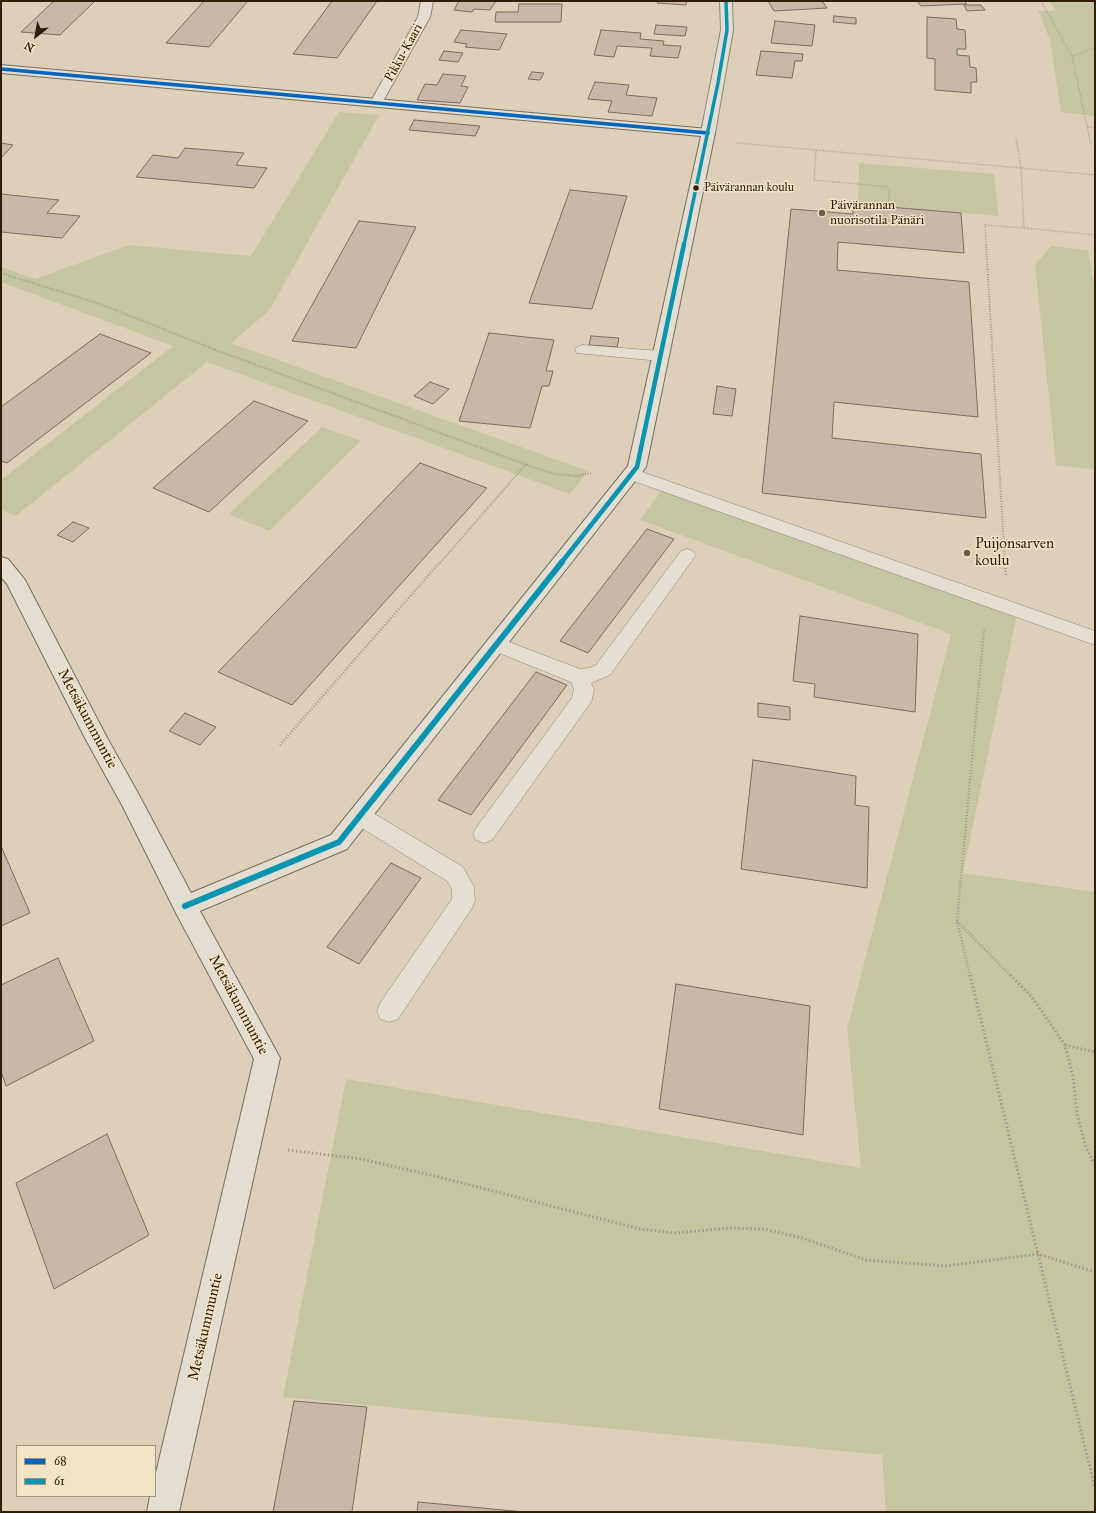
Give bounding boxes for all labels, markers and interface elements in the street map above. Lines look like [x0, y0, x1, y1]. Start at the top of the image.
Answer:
north arrow [16, 16, 56, 56]
street label: Pikku-Kaari [382, 21, 426, 85]
text: N [22, 39, 37, 55]
place label: Päivärannan koulu [704, 181, 794, 195]
marker: Päivärannan koulu [691, 183, 701, 193]
place label: Päivärannan nuorisotila Pänäri [830, 198, 924, 229]
marker: Päivärannan nuorisotila Pänäri [817, 208, 827, 218]
place label: Puijonsarven koulu [975, 535, 1054, 570]
marker: Puijonsarven koulu [962, 548, 972, 558]
street label: Metsäkummuntie [53, 666, 121, 772]
street label: Metsäkummuntie [204, 952, 272, 1058]
street label: Metsäkummuntie [185, 1271, 227, 1383]
legend [16, 1445, 156, 1497]
text: 68 [54, 1454, 67, 1468]
text: 61 [54, 1474, 65, 1488]

